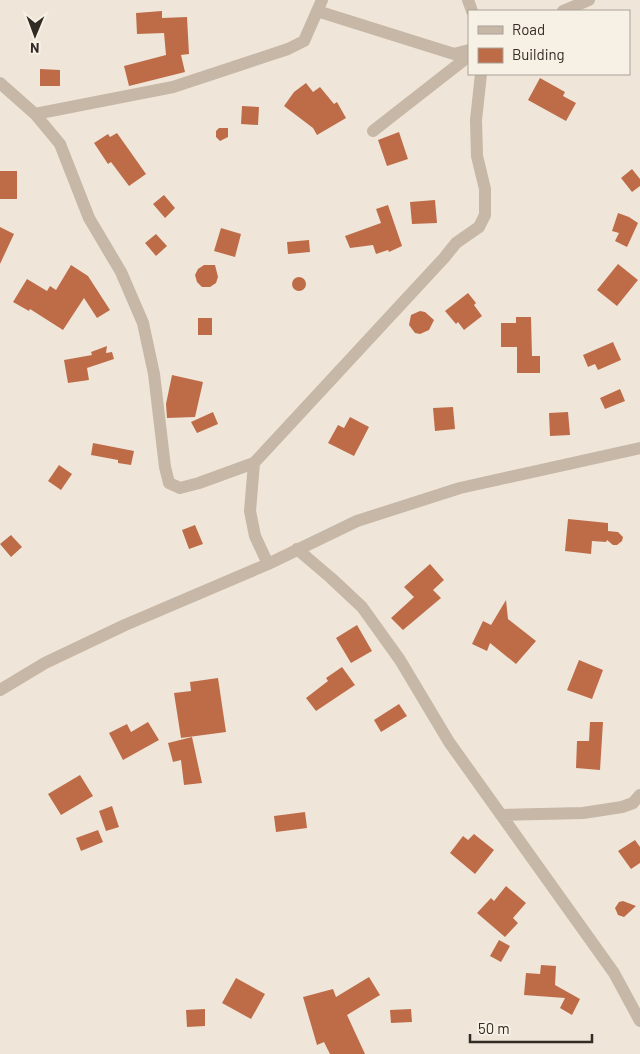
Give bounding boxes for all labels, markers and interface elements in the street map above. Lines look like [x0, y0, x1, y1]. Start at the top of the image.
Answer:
north arrow [10, 10, 60, 60]
legend [468, 10, 630, 75]
text: Road [512, 20, 545, 38]
text: N [30, 40, 40, 57]
text: Building [512, 45, 565, 63]
scale bar [470, 1012, 592, 1044]
text: 50 m [478, 1019, 510, 1037]

